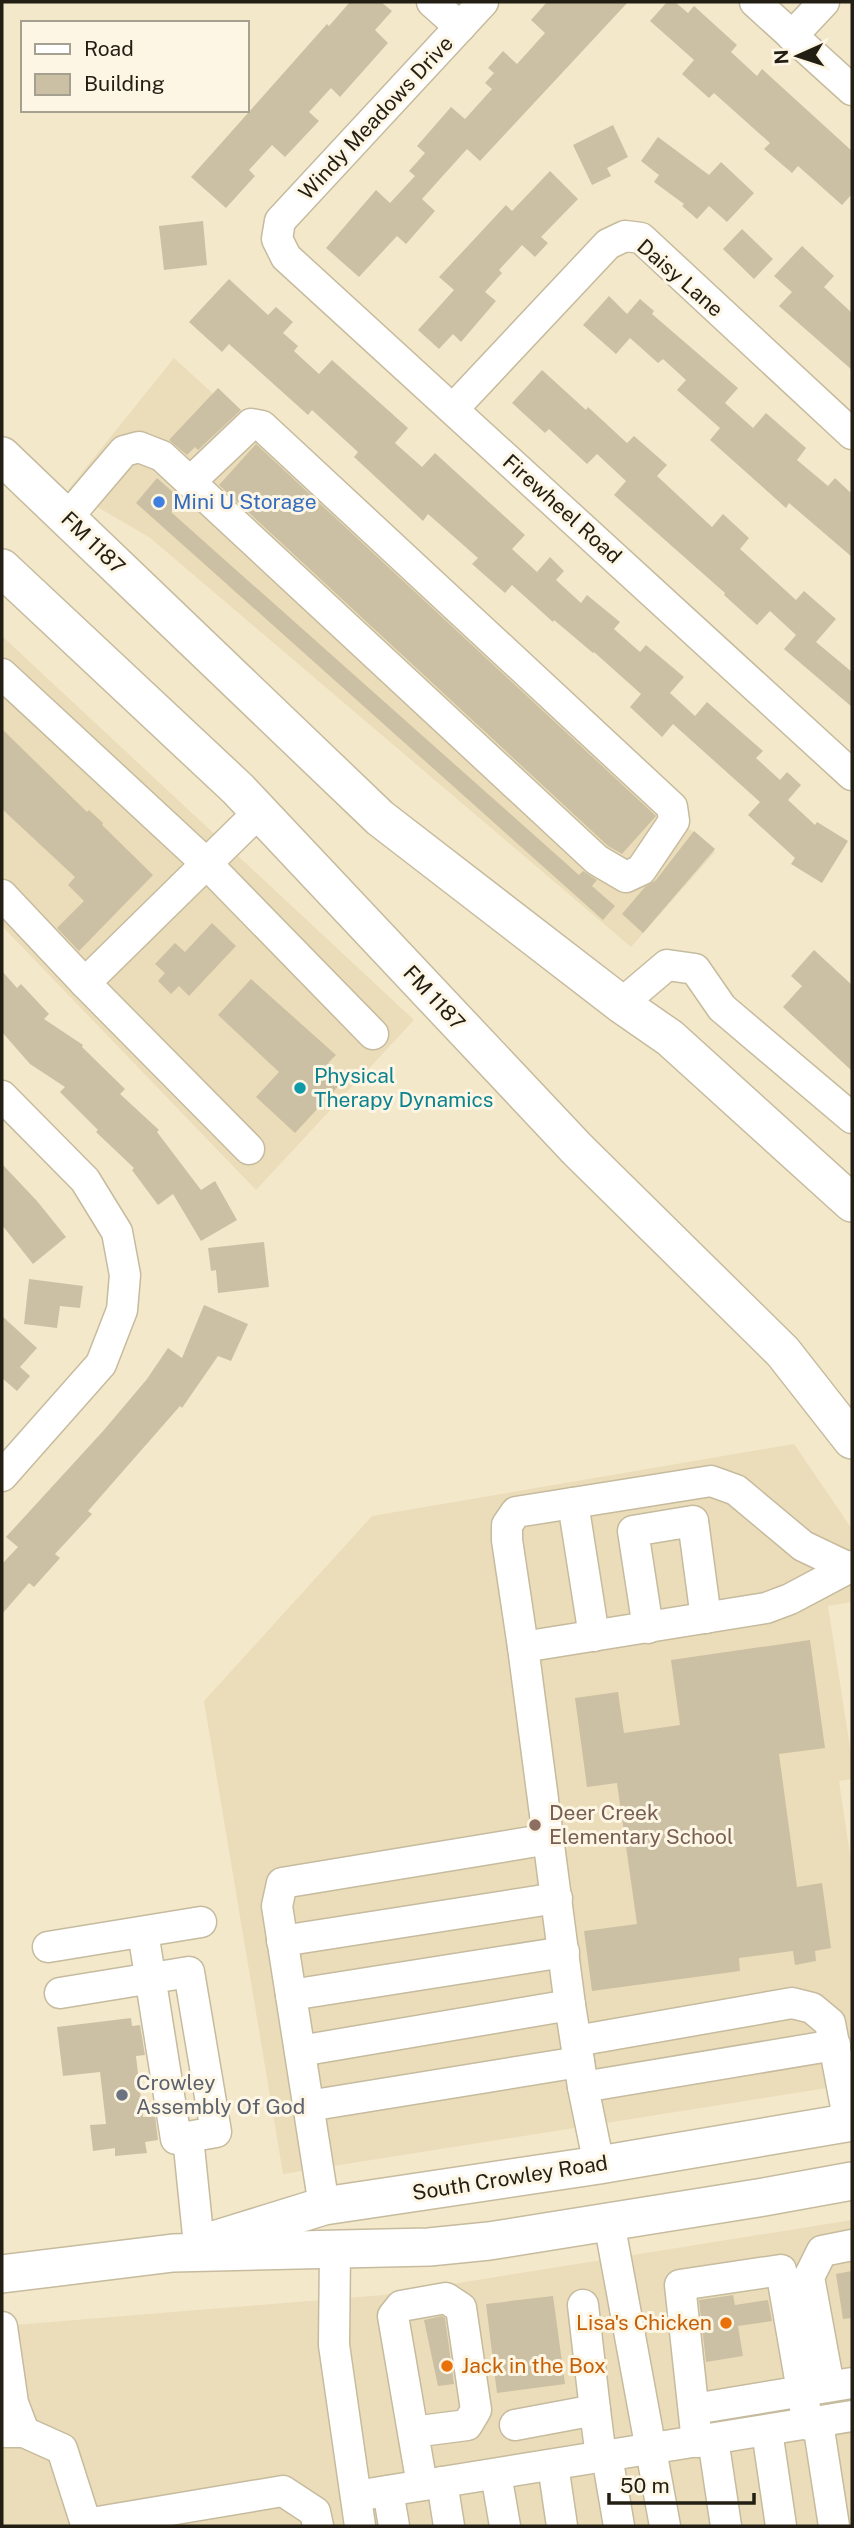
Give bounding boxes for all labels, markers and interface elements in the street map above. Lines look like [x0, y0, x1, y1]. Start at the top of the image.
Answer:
legend [21, 21, 248, 112]
north arrow [763, 21, 833, 91]
street label: Windy Meadows Drive [293, 31, 458, 205]
text: Road [84, 36, 134, 61]
text: N [770, 49, 792, 65]
text: Building [84, 71, 165, 96]
street label: Daisy Lane [632, 234, 728, 322]
street label: Firewheel Road [498, 449, 627, 568]
place label: Mini U Storage [173, 489, 317, 514]
marker: Mini U Storage [151, 494, 167, 510]
street label: FM 1187 [56, 506, 130, 579]
street label: FM 1187 [398, 960, 470, 1035]
place label: Physical Therapy Dynamics [314, 1063, 493, 1112]
marker: Physical Therapy Dynamics [292, 1080, 308, 1096]
place label: Deer Creek Elementary School [549, 1800, 733, 1849]
marker: Deer Creek Elementary School [527, 1817, 543, 1833]
place label: Crowley Assembly Of God [136, 2070, 305, 2119]
marker: Crowley Assembly Of God [114, 2087, 130, 2103]
street label: South Crowley Road [410, 2150, 609, 2205]
place label: Lisa's Chicken [576, 2310, 712, 2335]
marker: Lisa's Chicken [718, 2315, 734, 2331]
place label: Jack in the Box [461, 2353, 606, 2378]
marker: Jack in the Box [439, 2358, 455, 2374]
scale bar [609, 2462, 754, 2506]
text: 50 m [620, 2473, 670, 2498]

